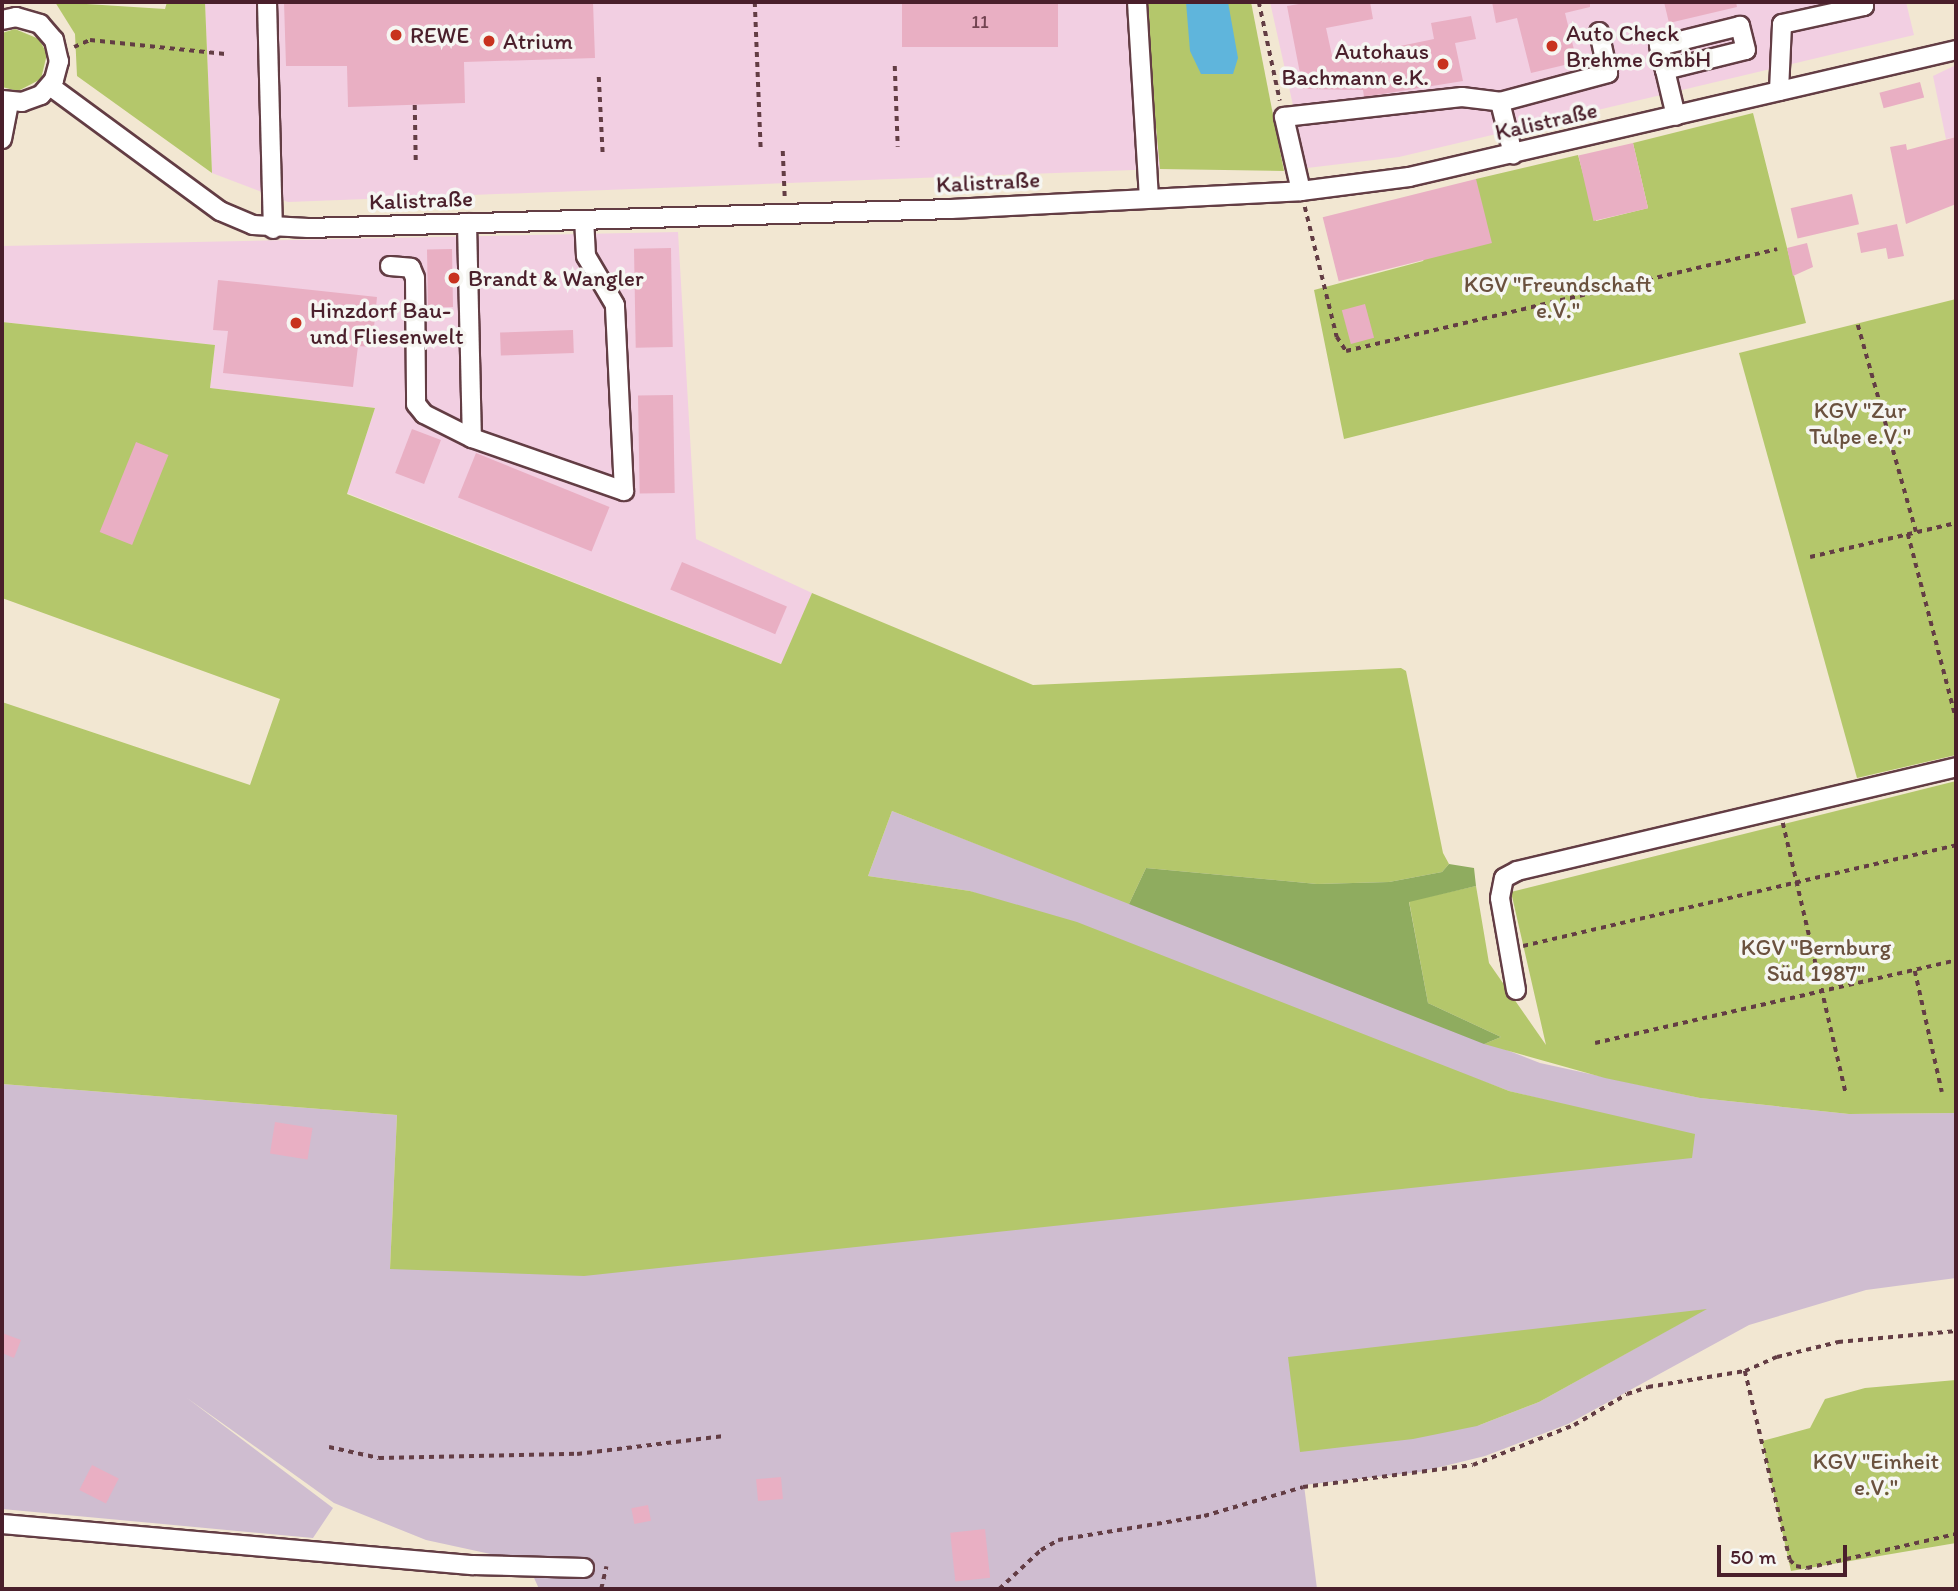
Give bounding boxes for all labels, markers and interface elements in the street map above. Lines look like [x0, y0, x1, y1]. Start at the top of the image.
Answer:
house number: 11 [971, 11, 989, 33]
place label: Auto Check Brehme GmbH [1566, 19, 1711, 73]
place label: REWE [410, 21, 469, 49]
marker: REWE [388, 27, 404, 43]
place label: Atrium [503, 27, 573, 55]
marker: Atrium [481, 33, 497, 49]
place label: Autohaus Bachmann e.K. [1282, 37, 1429, 91]
marker: Auto Check Brehme GmbH [1544, 38, 1560, 54]
marker: Autohaus Bachmann e.K. [1435, 56, 1451, 72]
street label: Kalistraße [1492, 96, 1600, 146]
street label: Kalistraße [935, 165, 1041, 199]
street label: Kalistraße [369, 184, 473, 216]
place label: Brandt & Wangler [468, 264, 645, 292]
marker: Brandt & Wangler [446, 270, 462, 286]
park label: KGV "Freundschaft e.V." [1464, 270, 1652, 324]
place label: Hinzdorf Bau- und Fliesenwelt [310, 296, 464, 350]
marker: Hinzdorf Bau- und Fliesenwelt [288, 315, 304, 331]
park label: KGV "Zur Tulpe e.V." [1809, 396, 1911, 450]
park label: KGV "Bernburg Süd 1987" [1741, 933, 1891, 987]
park label: KGV "Einheit e.V." [1813, 1447, 1939, 1501]
scale bar [1720, 1532, 1850, 1576]
text: 50 m [1730, 1544, 1776, 1569]

